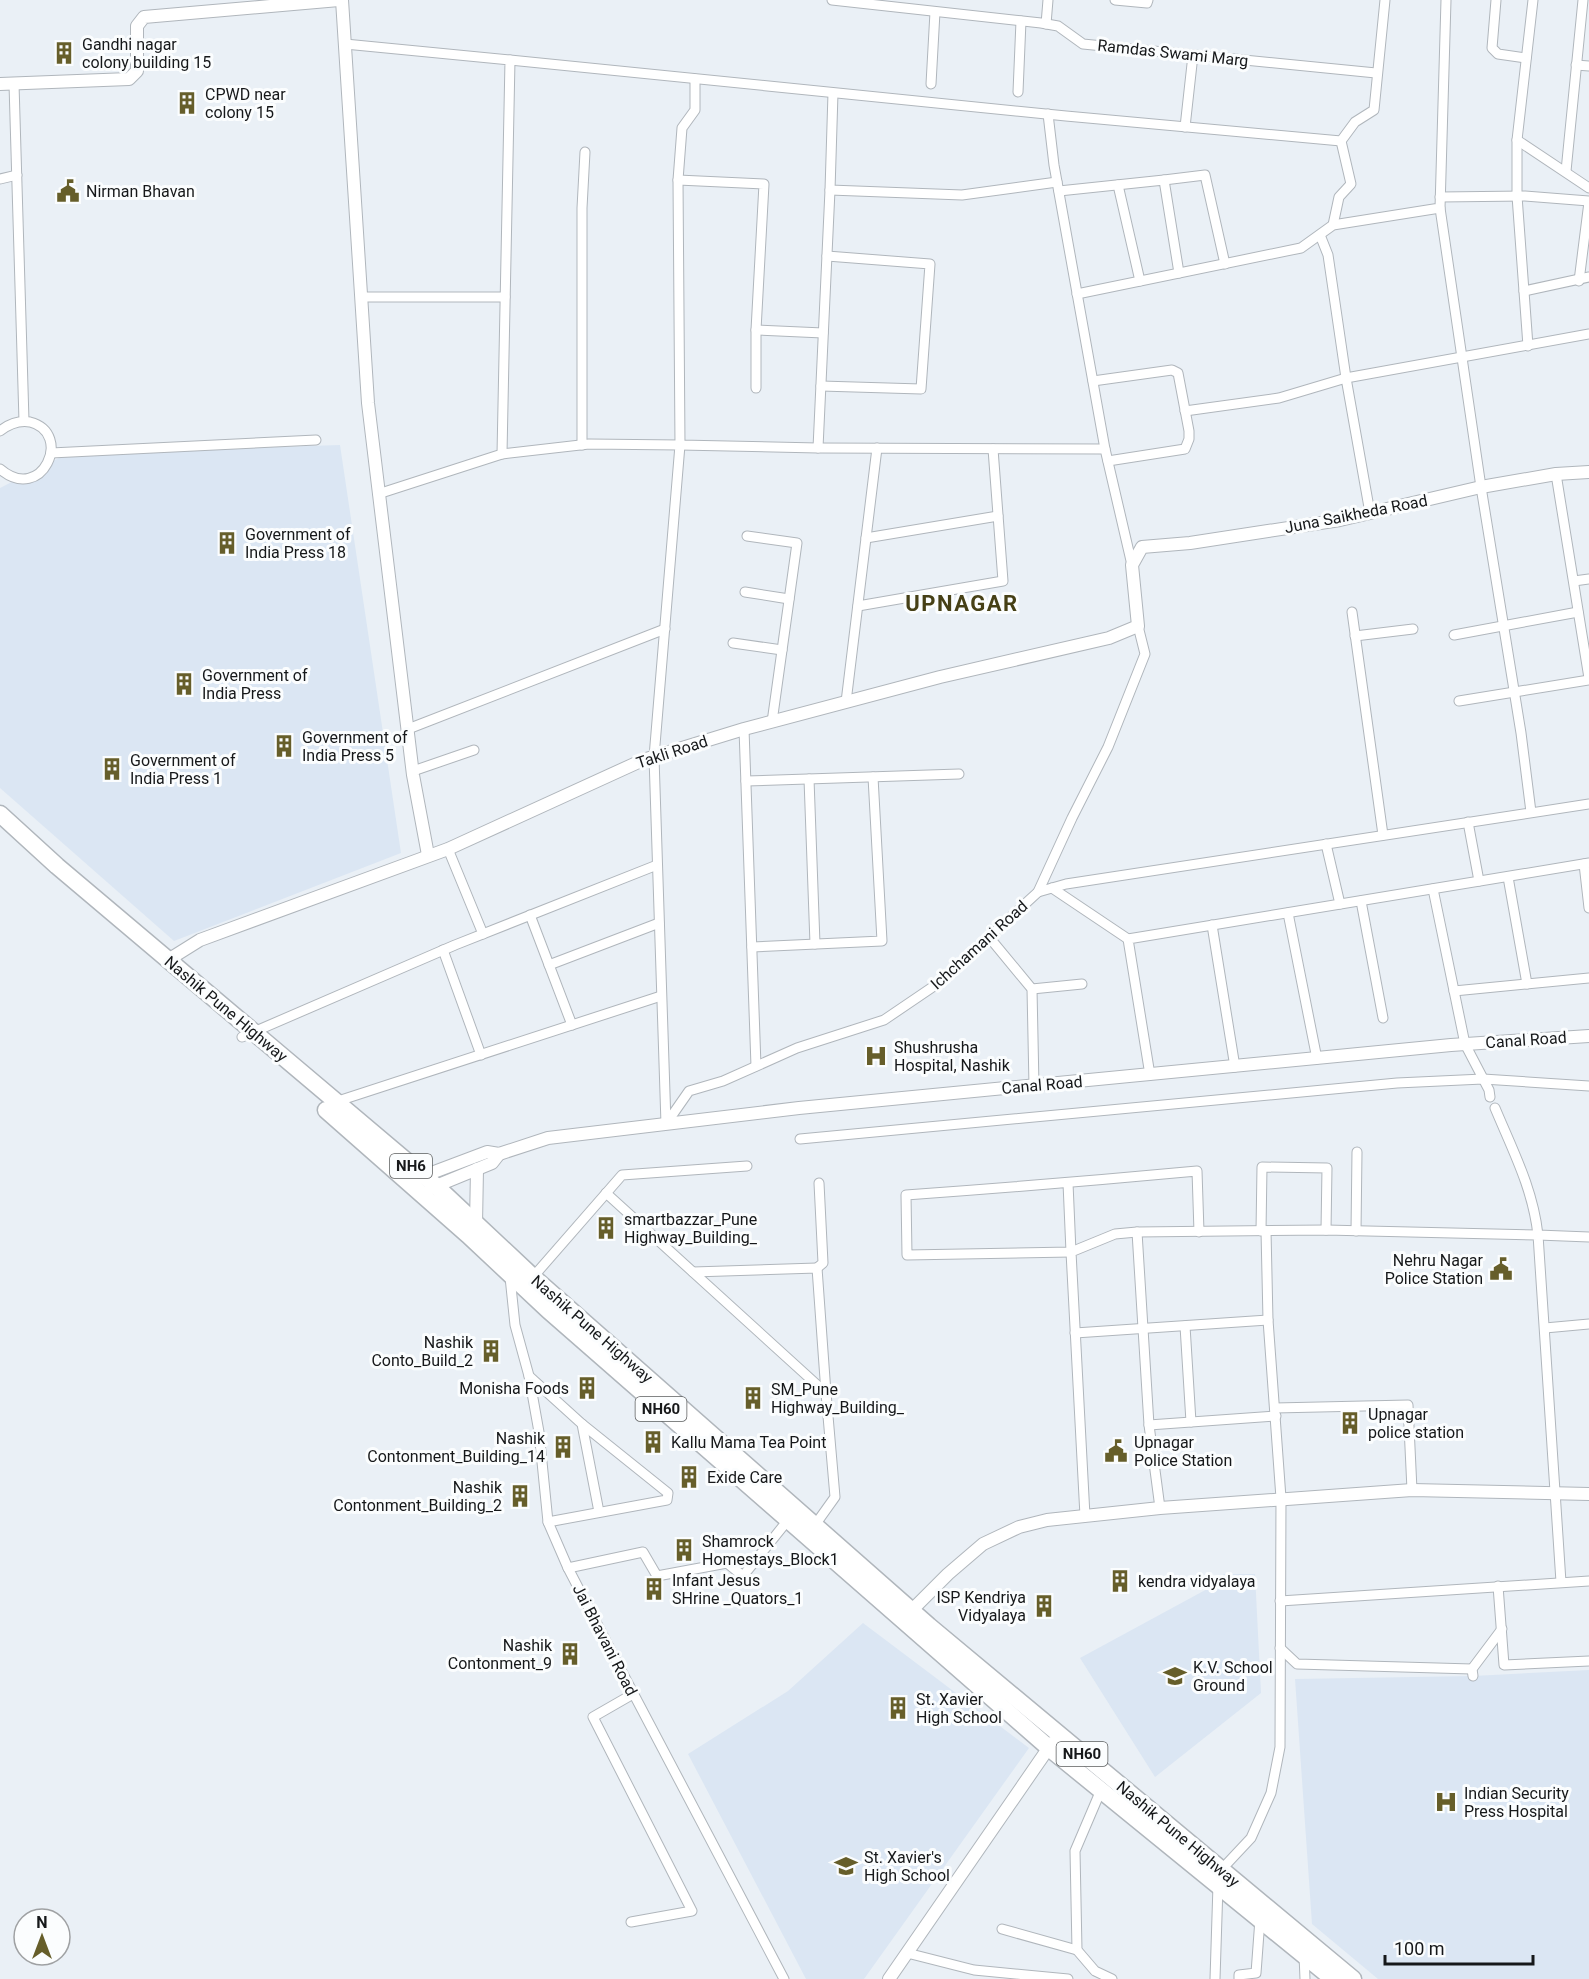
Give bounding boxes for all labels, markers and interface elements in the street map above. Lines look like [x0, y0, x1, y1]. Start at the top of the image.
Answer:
place label: Gandhi nagar colony building 15 [82, 35, 211, 72]
street label: Ramdas Swami Marg [1097, 36, 1249, 70]
building icon: Gandhi nagar colony building 15 [51, 40, 77, 66]
place label: CPWD near colony 15 [205, 85, 286, 122]
building icon: CPWD near colony 15 [174, 90, 200, 116]
public building icon: Nirman Bhavan [55, 178, 81, 204]
place label: Nirman Bhavan [86, 182, 195, 201]
street label: Juna Saikheda Road [1283, 491, 1429, 537]
place label: Government of India Press 18 [245, 525, 351, 562]
building icon: Government of India Press 18 [214, 530, 240, 556]
district label: UPNAGAR [905, 591, 1019, 616]
place label: Government of India Press [202, 666, 308, 703]
building icon: Government of India Press [171, 671, 197, 697]
place label: Government of India Press 5 [302, 728, 408, 765]
street label: Takli Road [634, 732, 710, 772]
building icon: Government of India Press 5 [271, 733, 297, 759]
place label: Government of India Press 1 [130, 751, 236, 788]
building icon: Government of India Press 1 [99, 756, 125, 782]
street label: Ichchamani Road [927, 897, 1031, 993]
street label: Nashik Pune Highway [161, 952, 292, 1066]
street label: Canal Road [1485, 1028, 1567, 1052]
place label: Shushrusha Hospital, Nashik [894, 1038, 1011, 1075]
hospital icon: Shushrusha Hospital, Nashik [863, 1043, 889, 1069]
street label: Canal Road [1001, 1072, 1083, 1098]
road number: NH6 [390, 1154, 432, 1178]
place label: smartbazzar_Pune Highway_Building_ [624, 1210, 758, 1247]
building icon: smartbazzar_Pune Highway_Building_ [593, 1215, 619, 1241]
place label: Nehru Nagar Police Station [1385, 1251, 1484, 1288]
public building icon: Nehru Nagar Police Station [1488, 1256, 1514, 1282]
street label: Nashik Pune Highway [527, 1271, 657, 1387]
place label: Nashik Conto_Build_2 [371, 1333, 474, 1370]
building icon: Nashik Conto_Build_2 [478, 1338, 504, 1364]
building icon: Monisha Foods [574, 1375, 600, 1401]
place label: Monisha Foods [459, 1379, 569, 1398]
place label: SM_Pune Highway_Building_ [771, 1380, 905, 1417]
building icon: SM_Pune Highway_Building_ [740, 1385, 766, 1411]
road number: NH60 [636, 1397, 686, 1421]
place label: Upnagar police station [1368, 1405, 1464, 1442]
building icon: Upnagar police station [1337, 1410, 1363, 1436]
place label: Nashik Contonment_Building_14 [367, 1429, 546, 1466]
building icon: Kallu Mama Tea Point [640, 1429, 666, 1455]
place label: Kallu Mama Tea Point [671, 1433, 826, 1452]
place label: Upnagar Police Station [1134, 1433, 1232, 1470]
building icon: Nashik Contonment_Building_14 [550, 1434, 576, 1460]
public building icon: Upnagar Police Station [1103, 1438, 1129, 1464]
building icon: Exide Care [676, 1464, 702, 1490]
place label: Exide Care [707, 1468, 782, 1487]
place label: Nashik Contonment_Building_2 [333, 1478, 503, 1515]
building icon: Nashik Contonment_Building_2 [507, 1483, 533, 1509]
place label: Shamrock Homestays_Block1 [702, 1532, 839, 1569]
building icon: Shamrock Homestays_Block1 [671, 1537, 697, 1563]
building icon: kendra vidyalaya [1107, 1568, 1133, 1594]
place label: Infant Jesus SHrine _Quators_1 [672, 1571, 803, 1608]
place label: kendra vidyalaya [1138, 1572, 1256, 1591]
building icon: Infant Jesus SHrine _Quators_1 [641, 1576, 667, 1602]
street label: Jai Bhavani Road [569, 1581, 641, 1699]
place label: ISP Kendriya Vidyalaya [936, 1588, 1026, 1625]
building icon: ISP Kendriya Vidyalaya [1031, 1593, 1057, 1619]
place label: Nashik Contonment_9 [448, 1636, 553, 1673]
building icon: Nashik Contonment_9 [557, 1641, 583, 1667]
place label: K.V. School Ground [1193, 1658, 1273, 1695]
school or university icon: K.V. School Ground [1162, 1663, 1188, 1689]
place label: St. Xavier High School [916, 1690, 1002, 1727]
building icon: St. Xavier High School [885, 1695, 911, 1721]
road number: NH60 [1056, 1742, 1108, 1766]
street label: Nashik Pune Highway [1113, 1777, 1244, 1891]
place label: Indian Security Press Hospital [1464, 1784, 1569, 1821]
hospital icon: Indian Security Press Hospital [1433, 1789, 1459, 1815]
place label: St. Xavier's High School [864, 1848, 950, 1885]
school or university icon: St. Xavier's High School [833, 1853, 859, 1879]
north arrow [12, 1907, 72, 1967]
text: N [36, 1913, 48, 1932]
scale bar [1385, 1928, 1534, 1966]
text: 100 m [1394, 1938, 1445, 1959]

